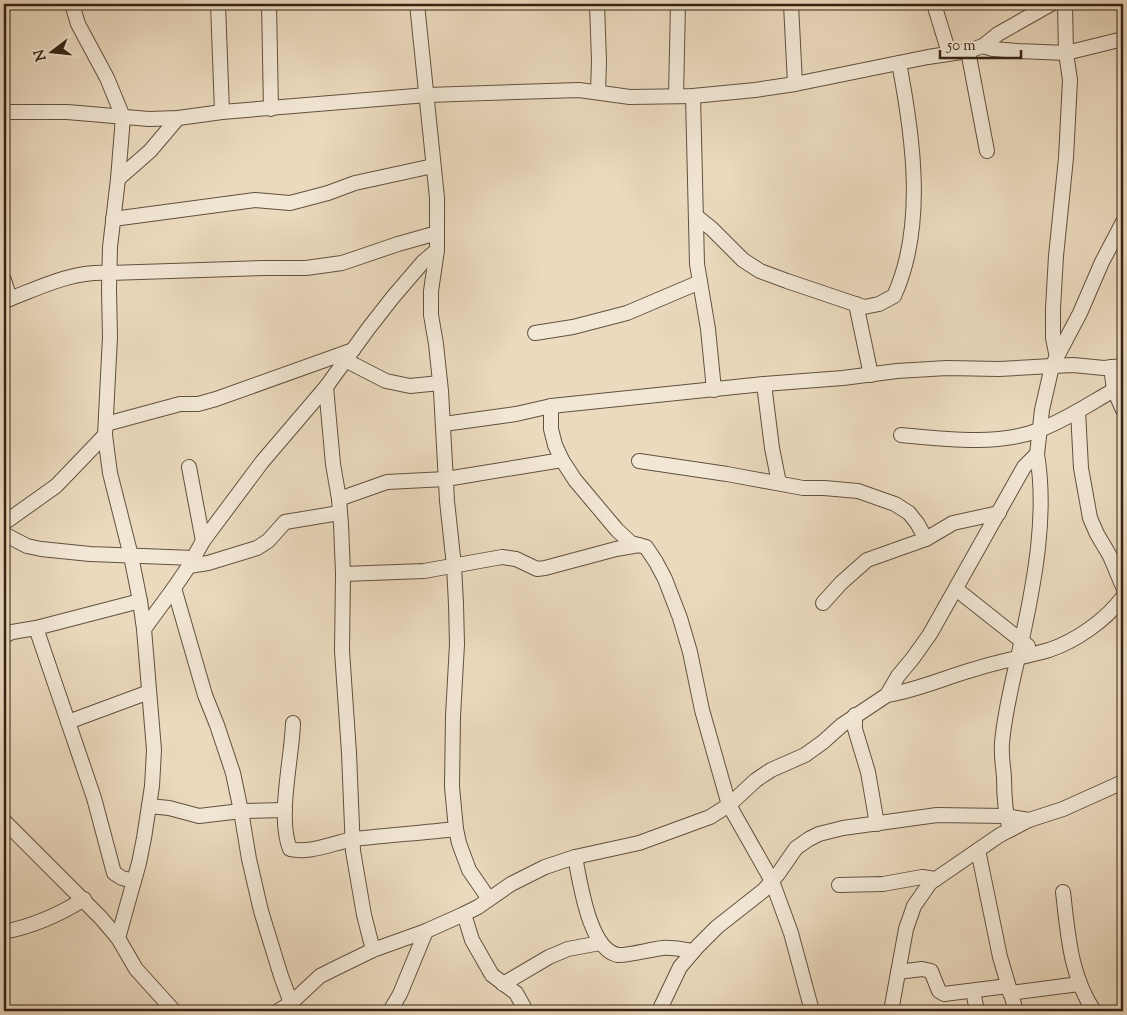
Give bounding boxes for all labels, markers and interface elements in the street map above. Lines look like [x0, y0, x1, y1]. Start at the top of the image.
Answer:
north arrow [28, 28, 78, 78]
scale bar [940, 28, 1021, 60]
text: 50 m [946, 36, 976, 57]
text: N [30, 47, 53, 63]

